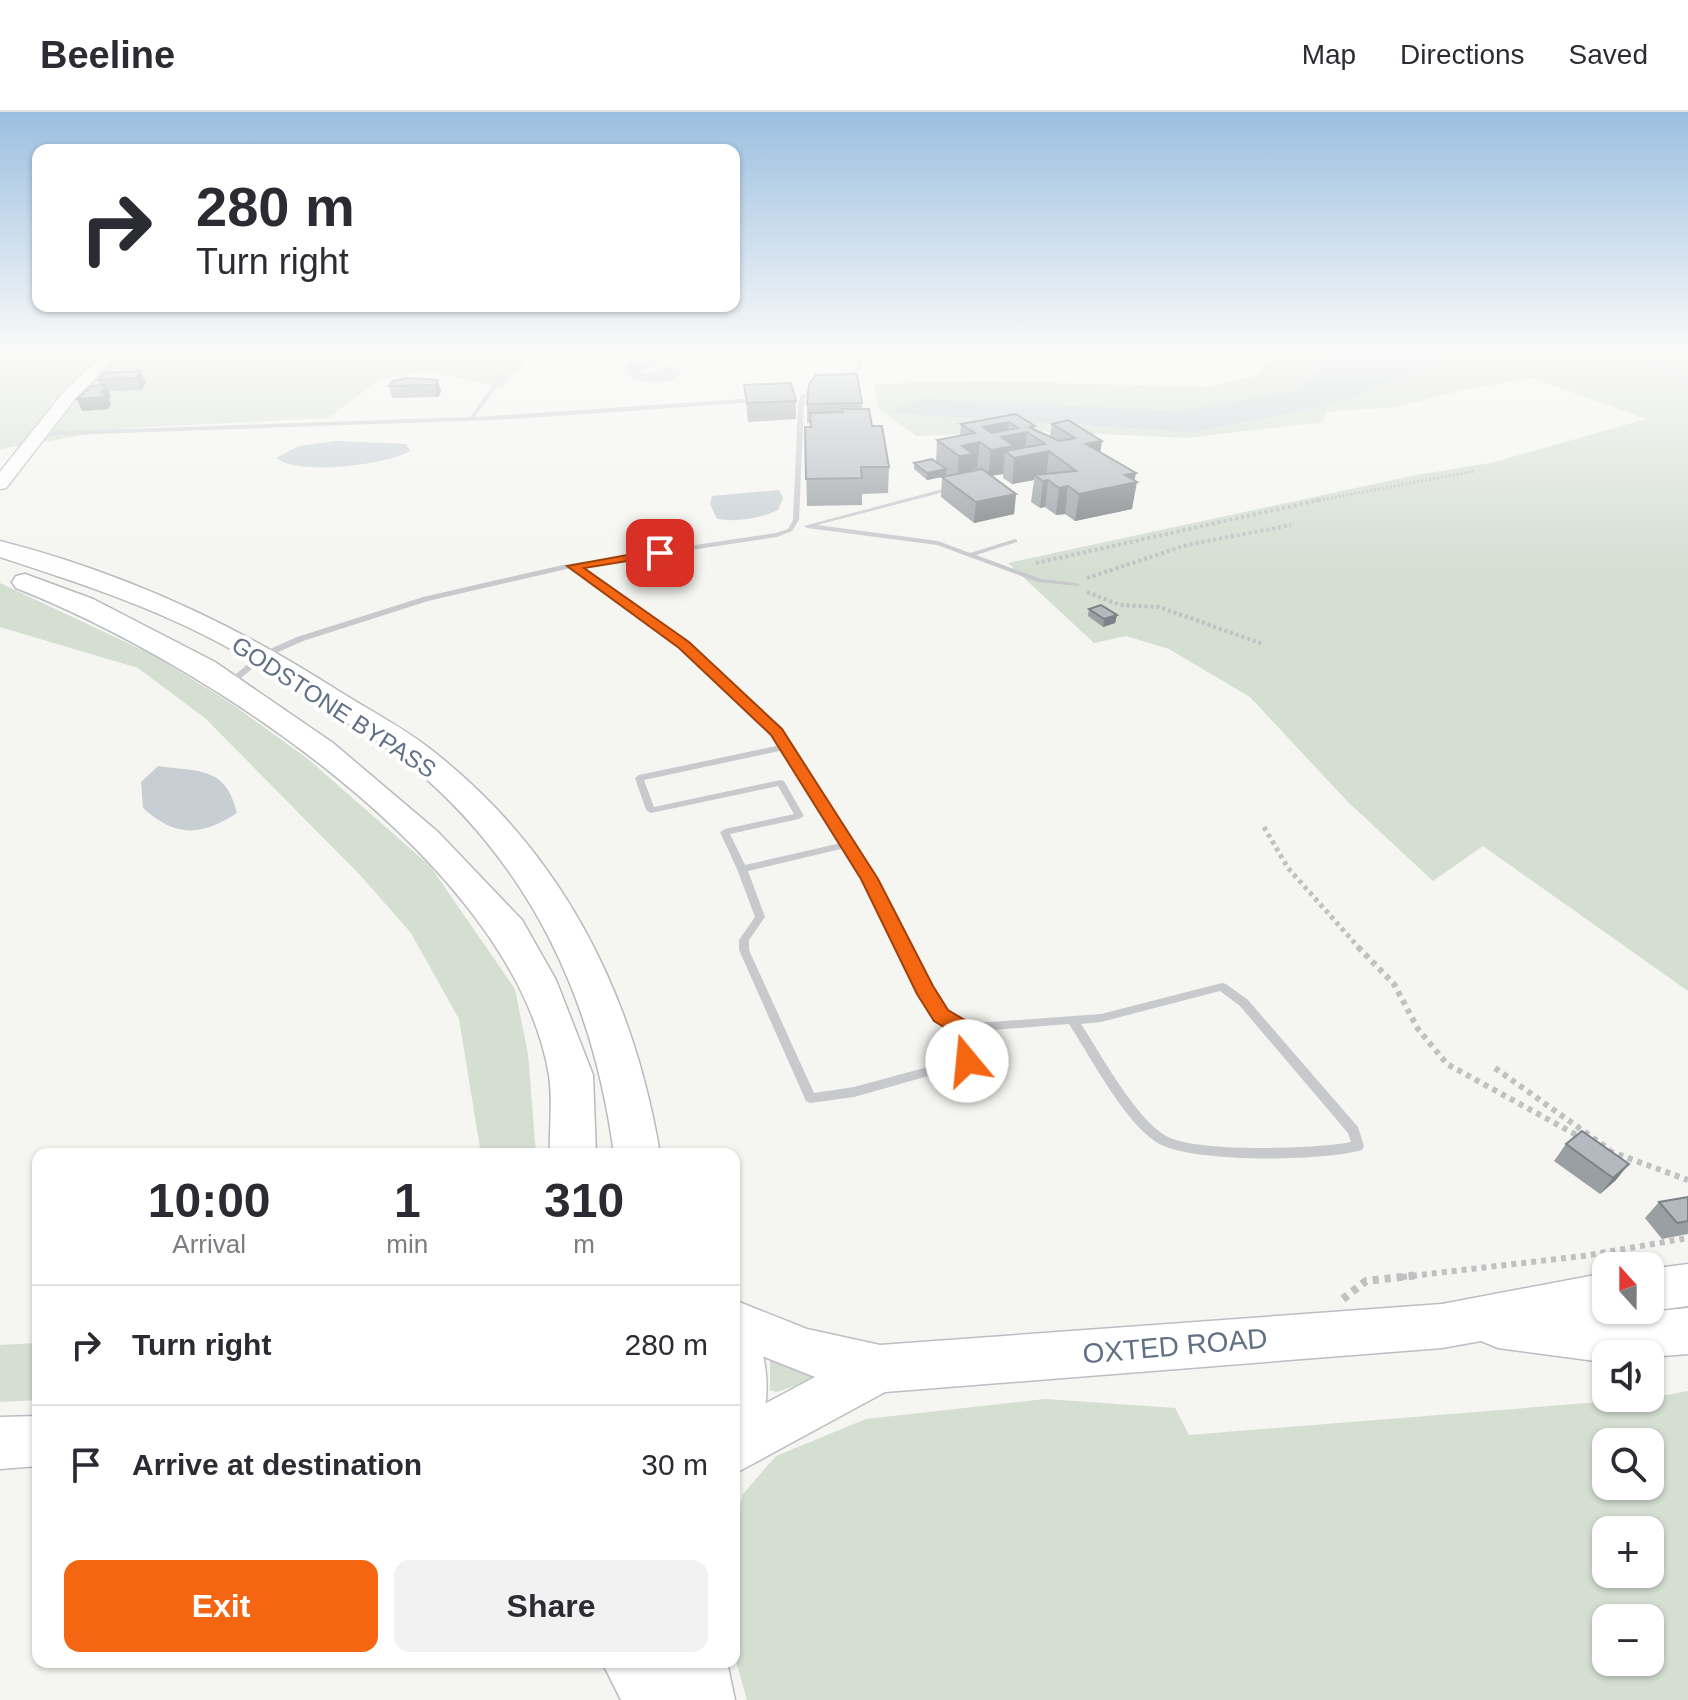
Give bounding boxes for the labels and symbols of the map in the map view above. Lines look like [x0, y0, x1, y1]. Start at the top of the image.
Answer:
pin [626, 519, 694, 587]
street label: GODSTONE BYPASS [227, 631, 441, 783]
position arrow [925, 1019, 1009, 1103]
north arrow [1592, 1252, 1664, 1324]
street label: OXTED ROAD [1081, 1322, 1269, 1370]

